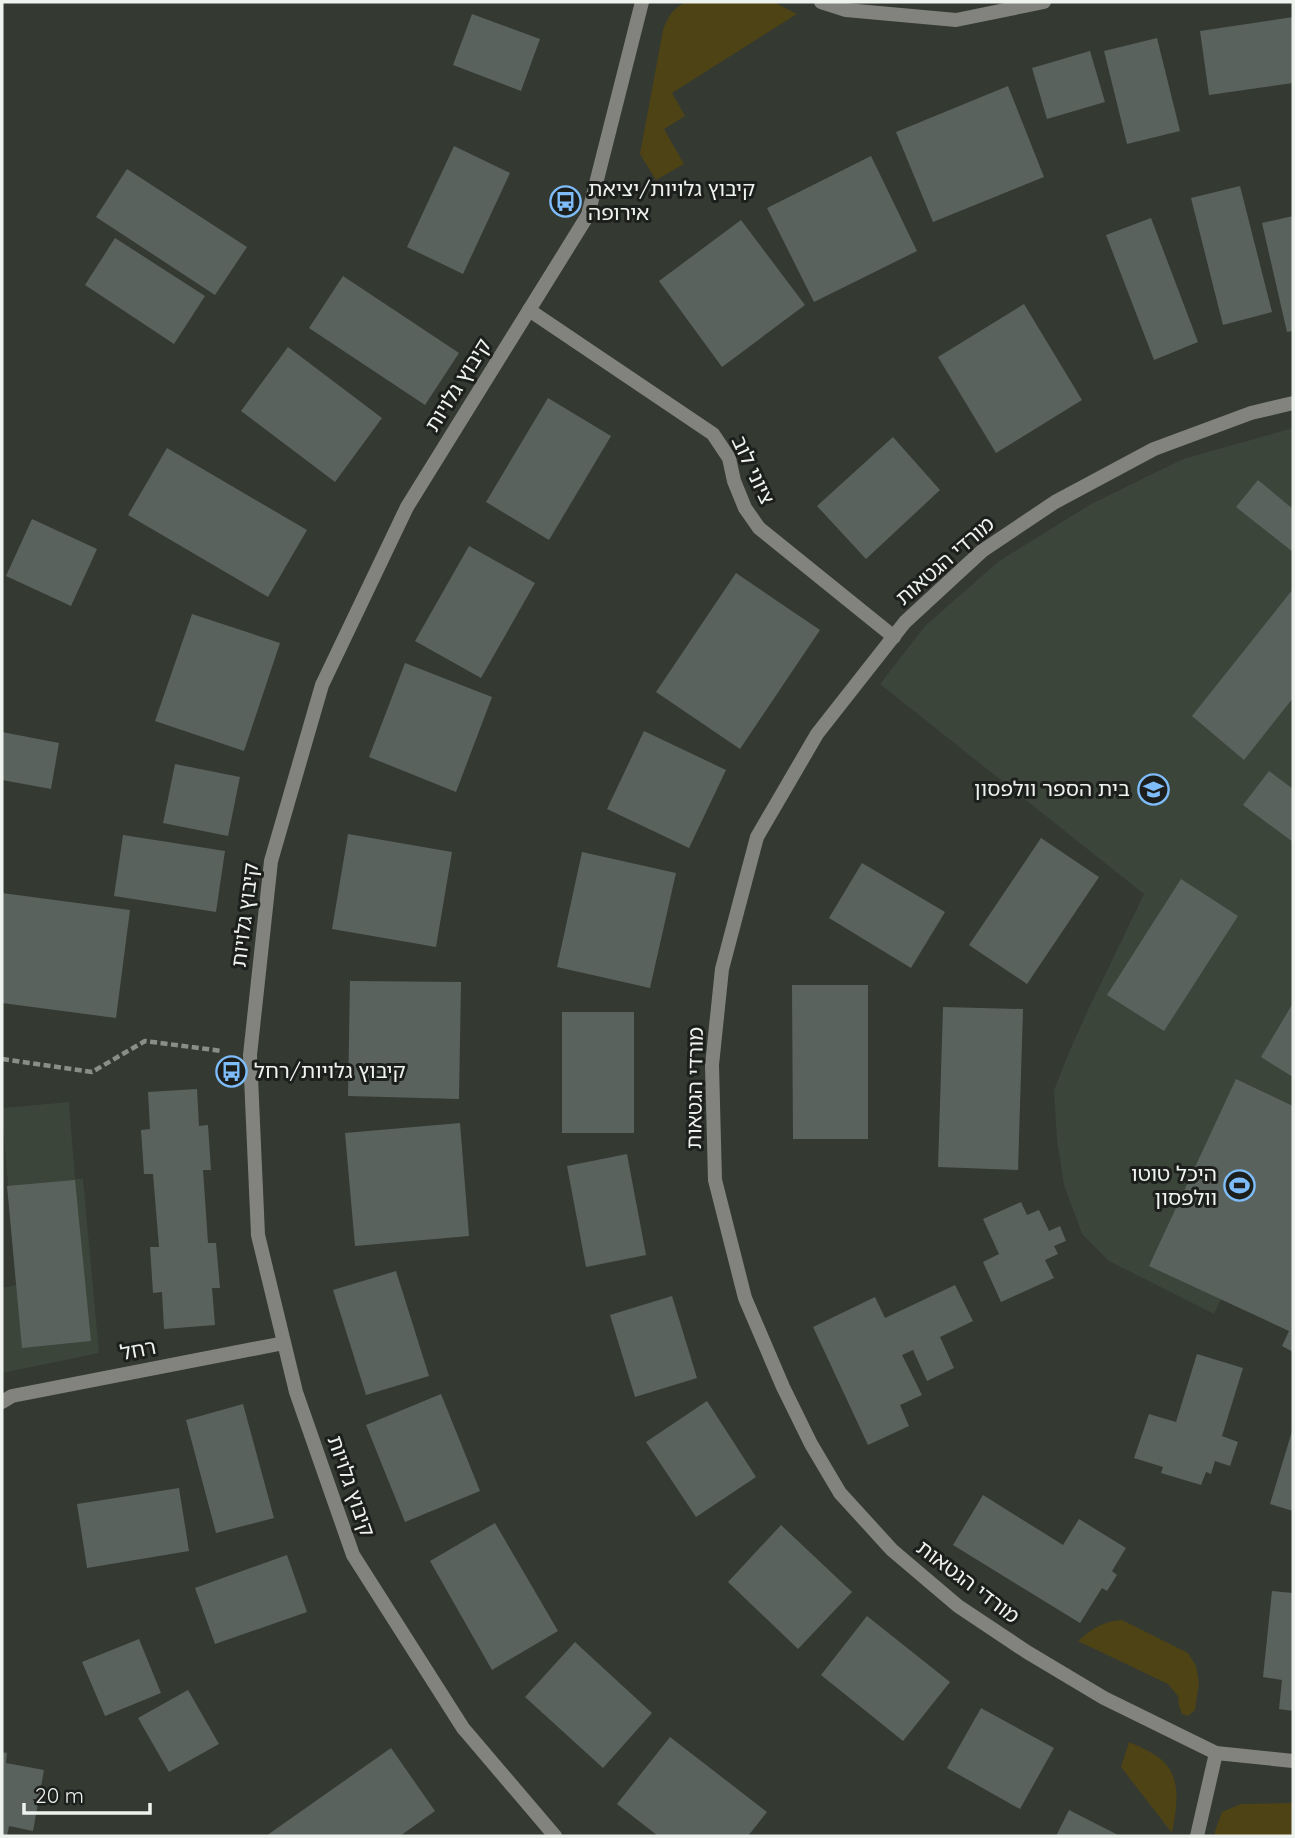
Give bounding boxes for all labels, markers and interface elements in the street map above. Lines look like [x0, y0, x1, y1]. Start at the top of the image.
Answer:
place label: קיבוץ גלויות/יציאת אירופה [588, 175, 755, 225]
bus stop icon: קיבוץ גלויות/יציאת אירופה [548, 184, 582, 218]
street label: קיבוץ גלויות [418, 333, 496, 436]
street label: ציוני לוב [727, 431, 781, 508]
street label: מורדי הגטאות [890, 510, 999, 610]
school or university icon: בית הספר וולפסון [1136, 772, 1170, 806]
place label: בית הספר וולפסון [974, 775, 1130, 801]
street label: קיבוץ גלויות [225, 861, 263, 969]
street label: מורדי הגטאות [680, 1027, 708, 1149]
bus stop icon: קיבוץ גלויות/רחל [214, 1054, 248, 1088]
place label: קיבוץ גלויות/רחל [254, 1057, 406, 1083]
place label: היכל טוטו וולפסון [1131, 1160, 1217, 1210]
sports icon: היכל טוטו וולפסון [1223, 1169, 1257, 1203]
street label: רחל [118, 1333, 158, 1365]
street label: קיבוץ גלויות [323, 1432, 381, 1539]
street label: מורדי הגטאות [912, 1534, 1025, 1628]
scale bar [24, 1772, 150, 1816]
text: 20 m [35, 1782, 84, 1808]

